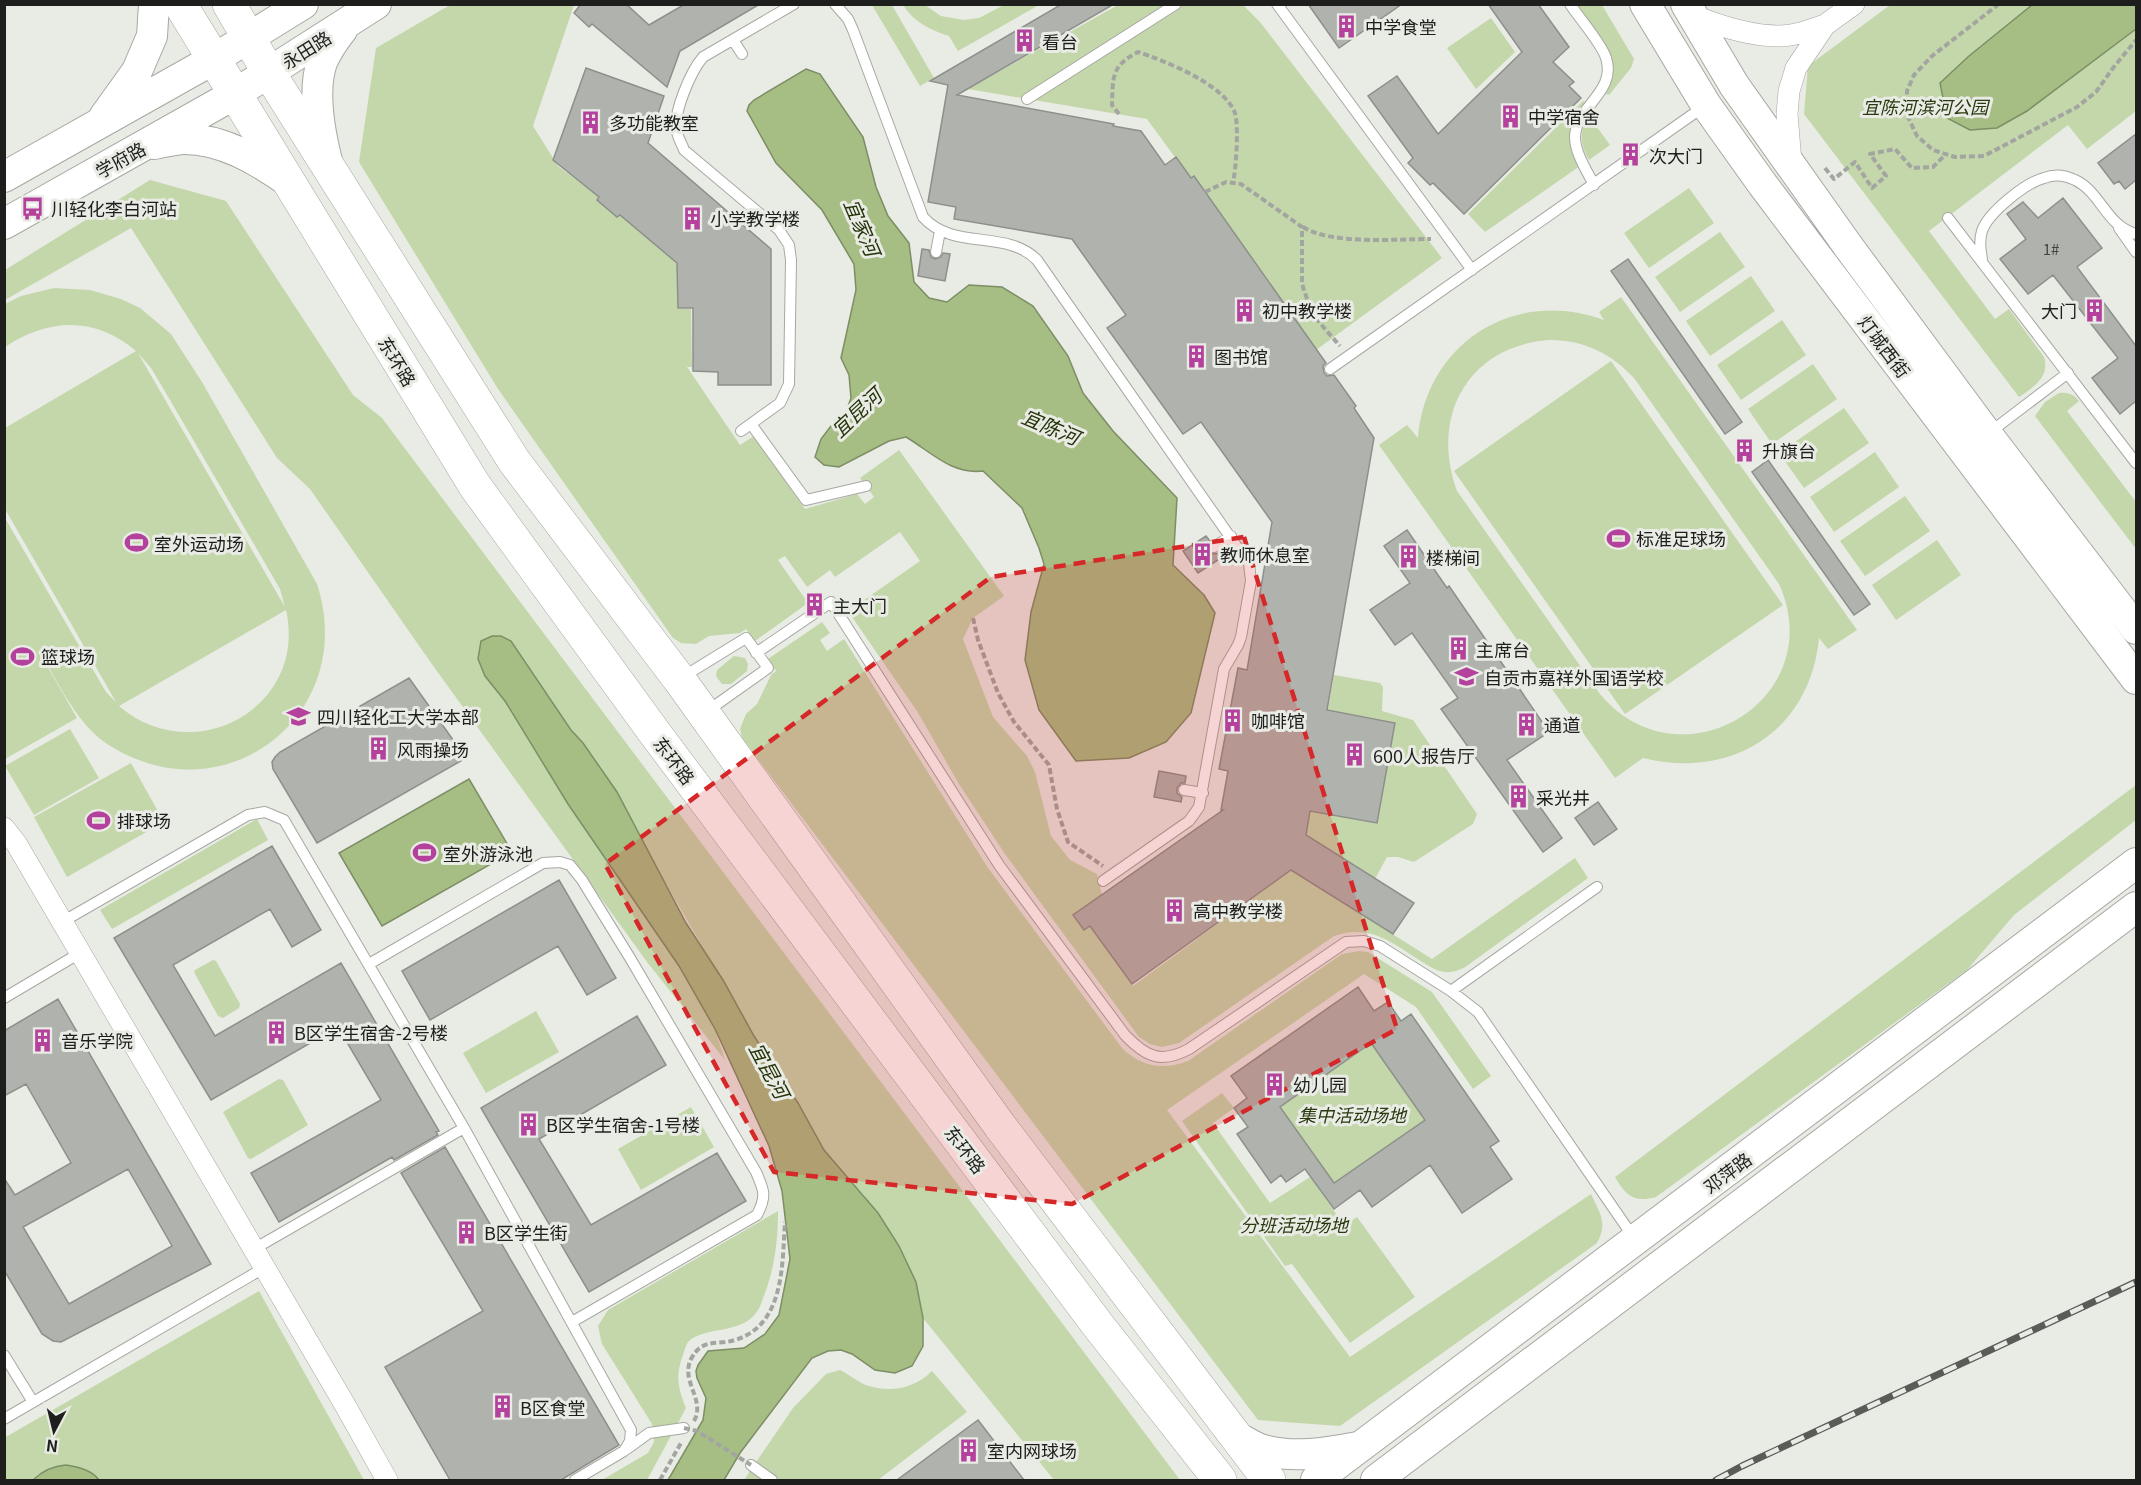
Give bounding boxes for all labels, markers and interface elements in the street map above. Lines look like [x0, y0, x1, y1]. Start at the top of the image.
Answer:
building icon: 中学食堂 [1334, 13, 1360, 39]
place label: 中学食堂 [1365, 13, 1437, 39]
street label: 永田路 [276, 24, 336, 74]
building icon: 看台 [1011, 28, 1037, 54]
place label: 看台 [1042, 28, 1078, 54]
park label: 宜陈河滨河公园 [1862, 93, 1991, 119]
building icon: 中学宿舍 [1497, 103, 1523, 129]
place label: 中学宿舍 [1528, 103, 1600, 129]
building icon: 多功能教室 [578, 109, 604, 135]
place label: 多功能教室 [609, 109, 699, 135]
street label: 学府路 [90, 135, 150, 183]
building icon: 次大门 [1618, 142, 1644, 168]
place label: 次大门 [1649, 142, 1703, 168]
water label: 宜家河 [838, 194, 890, 264]
bus stop icon: 川轻化李白河站 [20, 195, 46, 221]
place label: 川轻化李白河站 [51, 195, 177, 221]
building icon: 小学教学楼 [679, 205, 705, 231]
place label: 小学教学楼 [710, 205, 800, 231]
house number: 1# [2043, 238, 2059, 259]
building icon: 初中教学楼 [1231, 297, 1257, 323]
place label: 初中教学楼 [1262, 297, 1352, 323]
place label: 大门 [2041, 297, 2077, 323]
building icon: 大门 [2082, 297, 2108, 323]
street label: 灯城西街 [1853, 309, 1917, 383]
street label: 东环路 [373, 331, 423, 391]
building icon: 图书馆 [1183, 343, 1209, 369]
place label: 图书馆 [1214, 343, 1268, 369]
water label: 宜昆河 [824, 378, 891, 443]
water label: 宜陈河 [1018, 401, 1088, 453]
building icon: 升旗台 [1731, 437, 1757, 463]
place label: 升旗台 [1762, 437, 1816, 463]
sports icon: 标准足球场 [1605, 525, 1631, 551]
place label: 标准足球场 [1636, 525, 1726, 551]
sports icon: 室外运动场 [123, 530, 149, 556]
place label: 室外运动场 [154, 530, 244, 556]
building icon: 教师休息室 [1189, 541, 1215, 567]
place label: 教师休息室 [1220, 541, 1310, 567]
building icon: 楼梯间 [1395, 544, 1421, 570]
place label: 楼梯间 [1426, 544, 1480, 570]
building icon: 主大门 [802, 592, 828, 618]
place label: 主大门 [833, 592, 887, 618]
building icon: 主席台 [1445, 636, 1471, 662]
place label: 主席台 [1476, 636, 1530, 662]
sports icon: 篮球场 [10, 643, 36, 669]
place label: 篮球场 [41, 643, 95, 669]
school or university icon: 自贡市嘉祥外国语学校 [1453, 664, 1479, 690]
place label: 自贡市嘉祥外国语学校 [1484, 664, 1664, 690]
school or university icon: 四川轻化工大学本部 [286, 703, 312, 729]
place label: 四川轻化工大学本部 [317, 703, 479, 729]
building icon: 咖啡馆 [1220, 707, 1246, 733]
place label: 咖啡馆 [1251, 707, 1305, 733]
building icon: 通道 [1513, 711, 1539, 737]
place label: 通道 [1544, 711, 1580, 737]
street label: 东环路 [648, 731, 702, 789]
building icon: 风雨操场 [366, 736, 392, 762]
place label: 风雨操场 [397, 736, 469, 762]
building icon: 600人报告厅 [1342, 742, 1368, 768]
place label: 600人报告厅 [1373, 742, 1475, 768]
building icon: 采光井 [1505, 784, 1531, 810]
place label: 采光井 [1536, 784, 1590, 810]
sports icon: 排球场 [86, 807, 112, 833]
place label: 排球场 [117, 807, 171, 833]
sports icon: 室外游泳池 [412, 840, 438, 866]
place label: 室外游泳池 [443, 840, 533, 866]
building icon: 高中教学楼 [1162, 897, 1188, 923]
place label: 高中教学楼 [1193, 897, 1283, 923]
building icon: B区学生宿舍-2号楼 [263, 1019, 289, 1045]
place label: B区学生宿舍-2号楼 [294, 1019, 448, 1045]
building icon: 音乐学院 [30, 1027, 56, 1053]
place label: 音乐学院 [61, 1027, 133, 1053]
water label: 宜昆河 [743, 1037, 799, 1107]
building icon: 幼儿园 [1262, 1071, 1288, 1097]
place label: 幼儿园 [1293, 1071, 1347, 1097]
park label: 集中活动场地 [1298, 1101, 1408, 1127]
building icon: B区学生宿舍-1号楼 [515, 1111, 541, 1137]
place label: B区学生宿舍-1号楼 [546, 1111, 700, 1137]
street label: 东环路 [939, 1120, 993, 1178]
street label: 邓萍路 [1698, 1145, 1756, 1199]
park label: 分班活动场地 [1240, 1211, 1350, 1237]
building icon: B区学生街 [453, 1219, 479, 1245]
place label: B区学生街 [484, 1219, 568, 1245]
building icon: B区食堂 [489, 1394, 515, 1420]
place label: B区食堂 [520, 1394, 586, 1420]
north arrow [24, 1401, 84, 1461]
text: N [45, 1434, 59, 1460]
building icon: 室内网球场 [956, 1437, 982, 1463]
place label: 室内网球场 [987, 1437, 1077, 1463]

